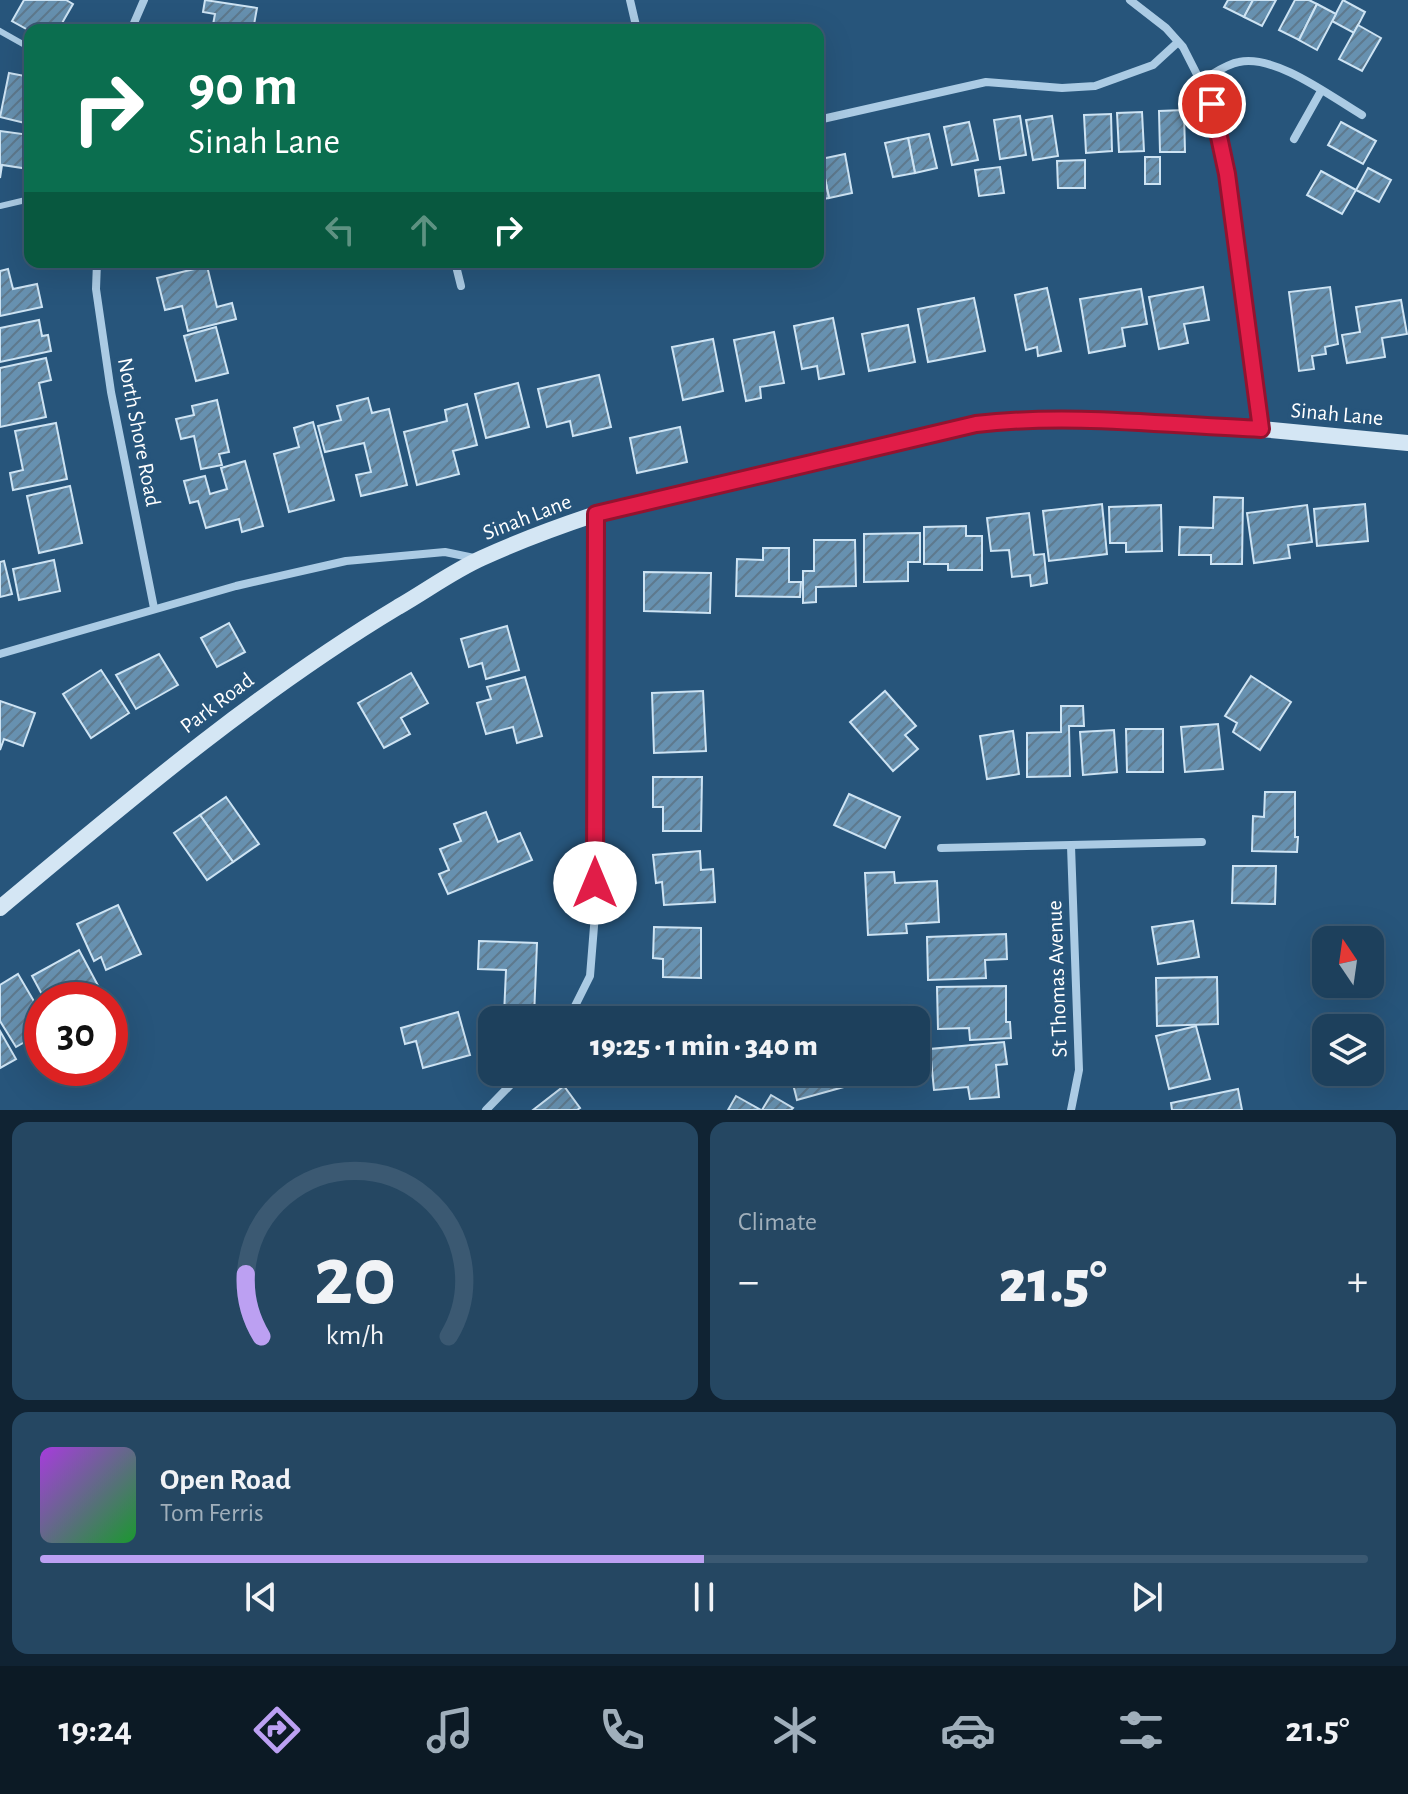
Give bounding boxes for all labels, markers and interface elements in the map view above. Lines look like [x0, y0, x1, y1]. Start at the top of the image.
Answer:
icon: right [56, 56, 160, 160]
text: 90 m [188, 59, 298, 115]
pin [1178, 70, 1246, 138]
icon: arrive [1190, 82, 1234, 126]
text: Sinah Lane [188, 124, 340, 160]
icon: left [318, 208, 362, 252]
icon: ahead [402, 208, 446, 252]
icon: right [486, 208, 530, 252]
street label: North Shore Road [114, 356, 164, 508]
street label: Sinah Lane [1290, 399, 1384, 429]
street label: Sinah Lane [480, 490, 574, 544]
street label: Park Road [176, 669, 258, 737]
position arrow [553, 841, 637, 925]
street label: St Thomas Avenue [1043, 900, 1071, 1058]
north arrow [1312, 926, 1384, 998]
map controls [1312, 926, 1384, 1086]
speed limit sign: 30 [24, 982, 128, 1086]
button: layers [1312, 1014, 1384, 1086]
text: 19:25 · 1 min · 340 m [590, 1031, 818, 1061]
text: Climate [738, 1209, 817, 1235]
text: 20 [314, 1236, 396, 1320]
text: 21.5° [999, 1253, 1107, 1313]
text: − [738, 1260, 759, 1304]
text: + [1347, 1260, 1368, 1304]
text: km/h [326, 1321, 384, 1350]
text: Open Road [160, 1465, 291, 1495]
text: Tom Ferris [160, 1500, 264, 1526]
icon: previous [239, 1575, 283, 1619]
icon: pause [682, 1575, 726, 1619]
icon: next [1125, 1575, 1169, 1619]
icon: directions [249, 1702, 305, 1758]
icon: music [422, 1702, 478, 1758]
icon: phone [594, 1702, 650, 1758]
icon: climate [767, 1702, 823, 1758]
icon: car [940, 1702, 996, 1758]
icon: filters [1113, 1702, 1169, 1758]
text: 19:24 [58, 1712, 132, 1748]
text: 21.5° [1285, 1712, 1350, 1748]

